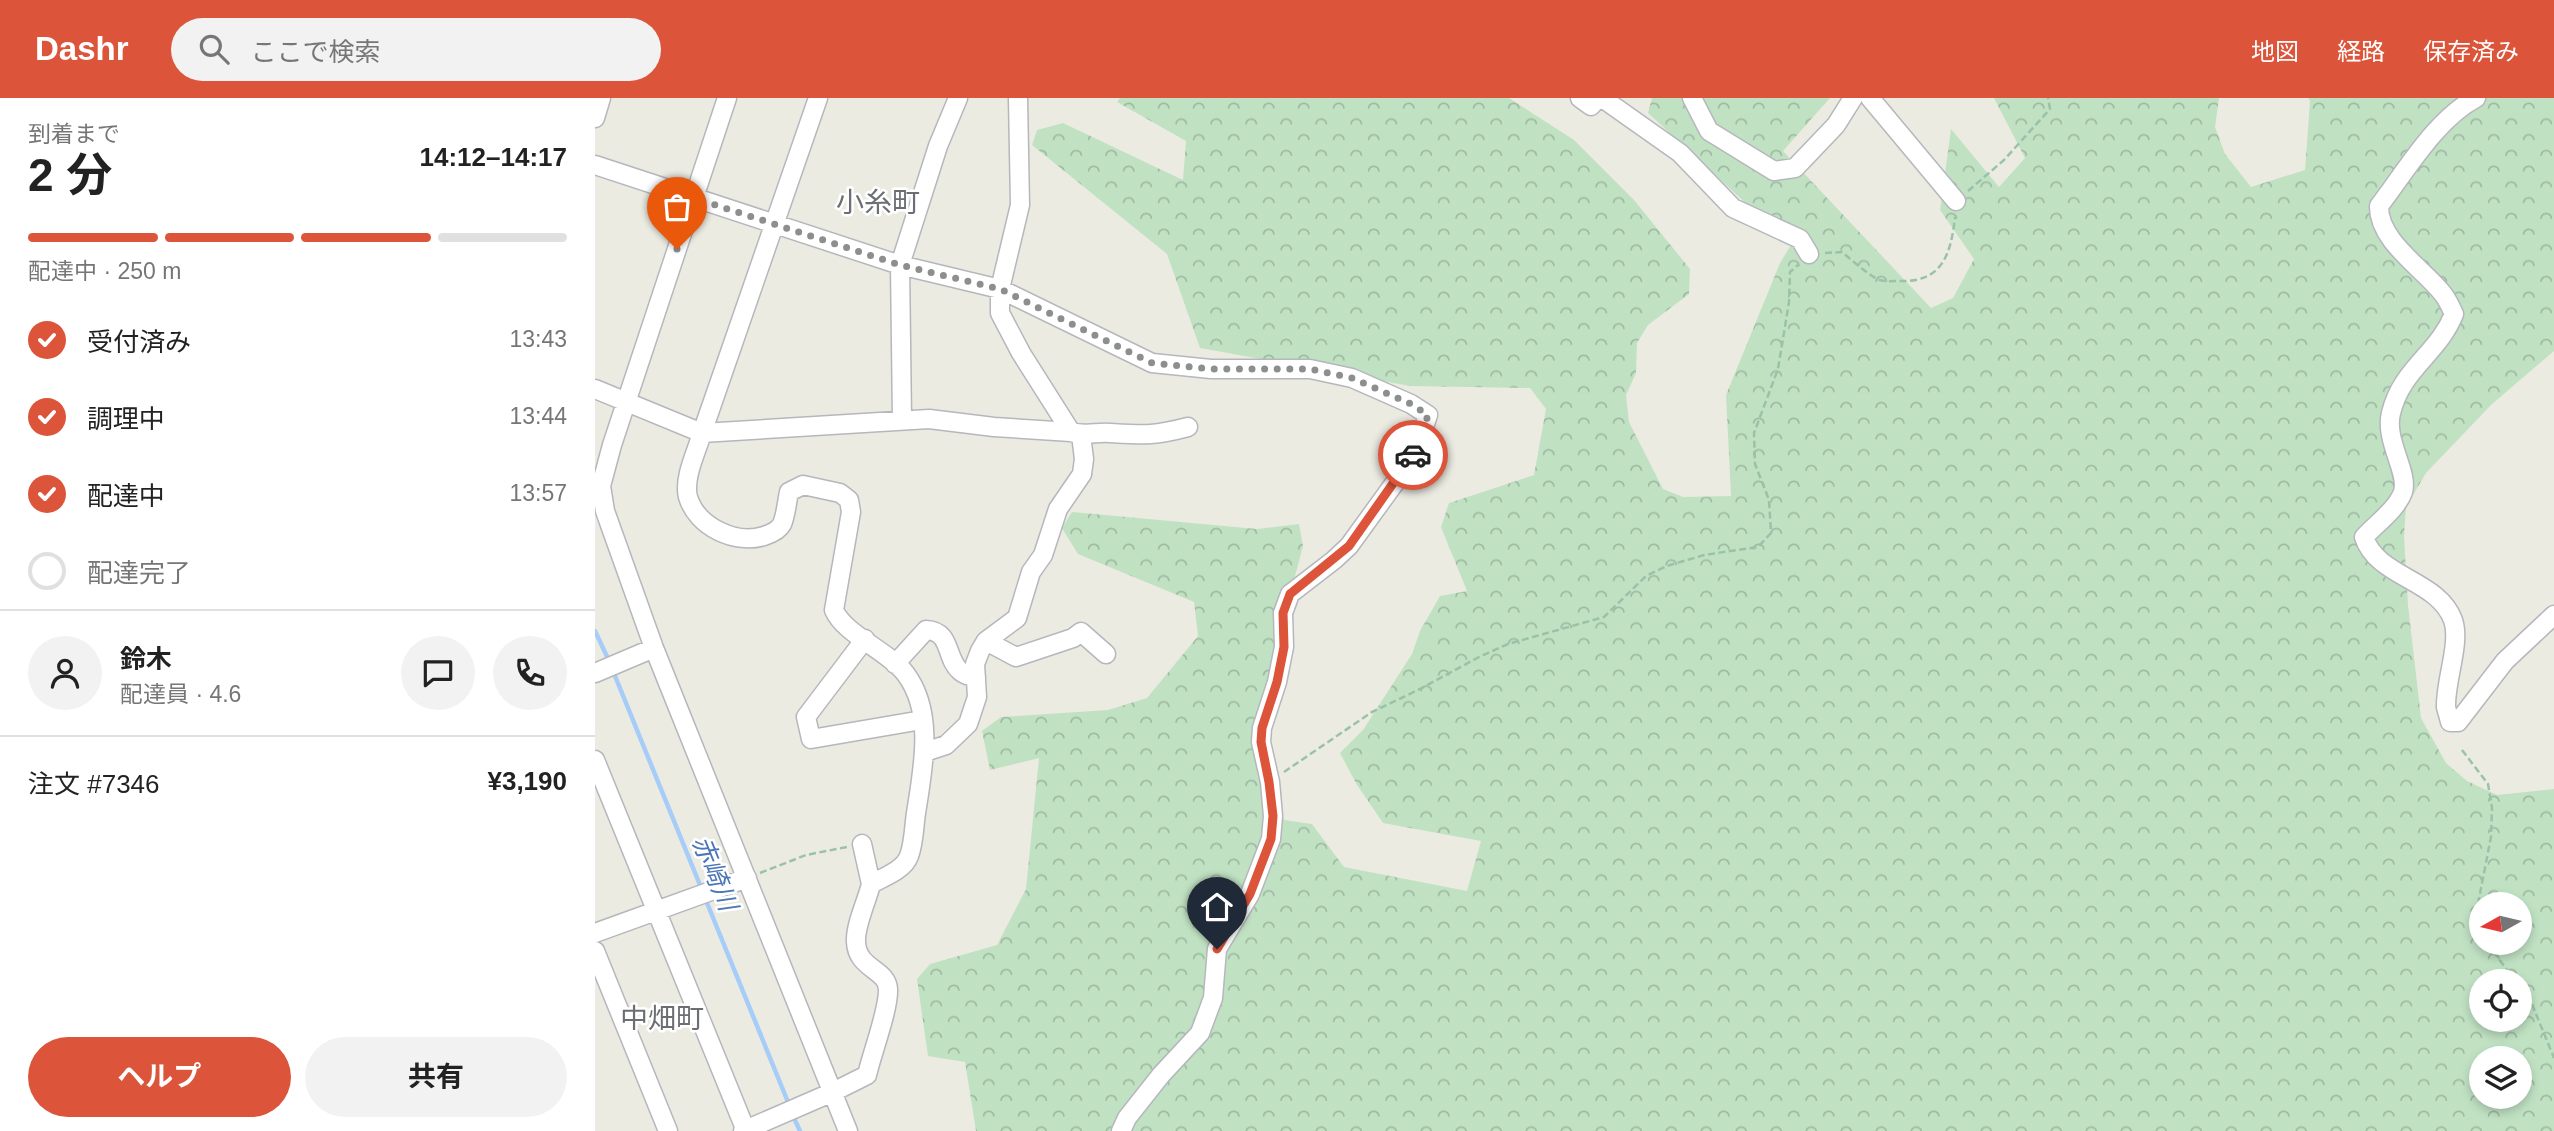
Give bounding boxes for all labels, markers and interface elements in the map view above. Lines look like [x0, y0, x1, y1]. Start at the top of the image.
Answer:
search box [171, 18, 661, 81]
text: Dashr [35, 30, 129, 67]
icon: search [195, 30, 233, 68]
text: ここで検索 [251, 37, 381, 67]
text: 地図 [2251, 38, 2299, 65]
text: 経路 [2337, 38, 2385, 65]
text: 保存済み [2423, 38, 2519, 65]
text: 到着まで [28, 121, 120, 147]
text: 14:12–14:17 [420, 142, 567, 172]
text: 2 分 [28, 149, 112, 201]
pin [647, 177, 707, 249]
district label: 小糸町 [836, 187, 920, 218]
icon: bag [658, 188, 696, 226]
text: 配達中 · 250 m [28, 258, 181, 284]
icon: check [28, 321, 66, 359]
text: 13:43 [509, 326, 567, 352]
text: 受付済み [87, 327, 191, 357]
icon: check [28, 398, 66, 436]
text: 13:44 [509, 403, 567, 429]
text: 調理中 [87, 404, 165, 434]
courier [1378, 420, 1448, 490]
icon: car [1394, 436, 1432, 474]
icon: check [28, 475, 66, 513]
text: 13:57 [509, 480, 567, 506]
text: 配達中 [87, 481, 165, 511]
text: 配達完了 [87, 558, 191, 588]
button: person [28, 636, 102, 710]
button: chat [401, 636, 475, 710]
button: phone [493, 636, 567, 710]
text: 鈴木 [120, 644, 172, 674]
text: 配達員 · 4.6 [120, 681, 241, 707]
text: ¥3,190 [487, 766, 567, 796]
text: 注文 #7346 [28, 769, 160, 799]
water label: 赤崎川 [686, 831, 745, 918]
pin [1187, 877, 1247, 949]
icon: home [1198, 888, 1236, 926]
north arrow [2469, 892, 2532, 956]
map controls [2469, 892, 2532, 1109]
button: locate [2469, 969, 2532, 1032]
district label: 中畑町 [620, 1003, 704, 1034]
button: ヘルプ [28, 1037, 291, 1117]
button: 共有 [305, 1037, 567, 1117]
button: layers [2469, 1046, 2532, 1109]

